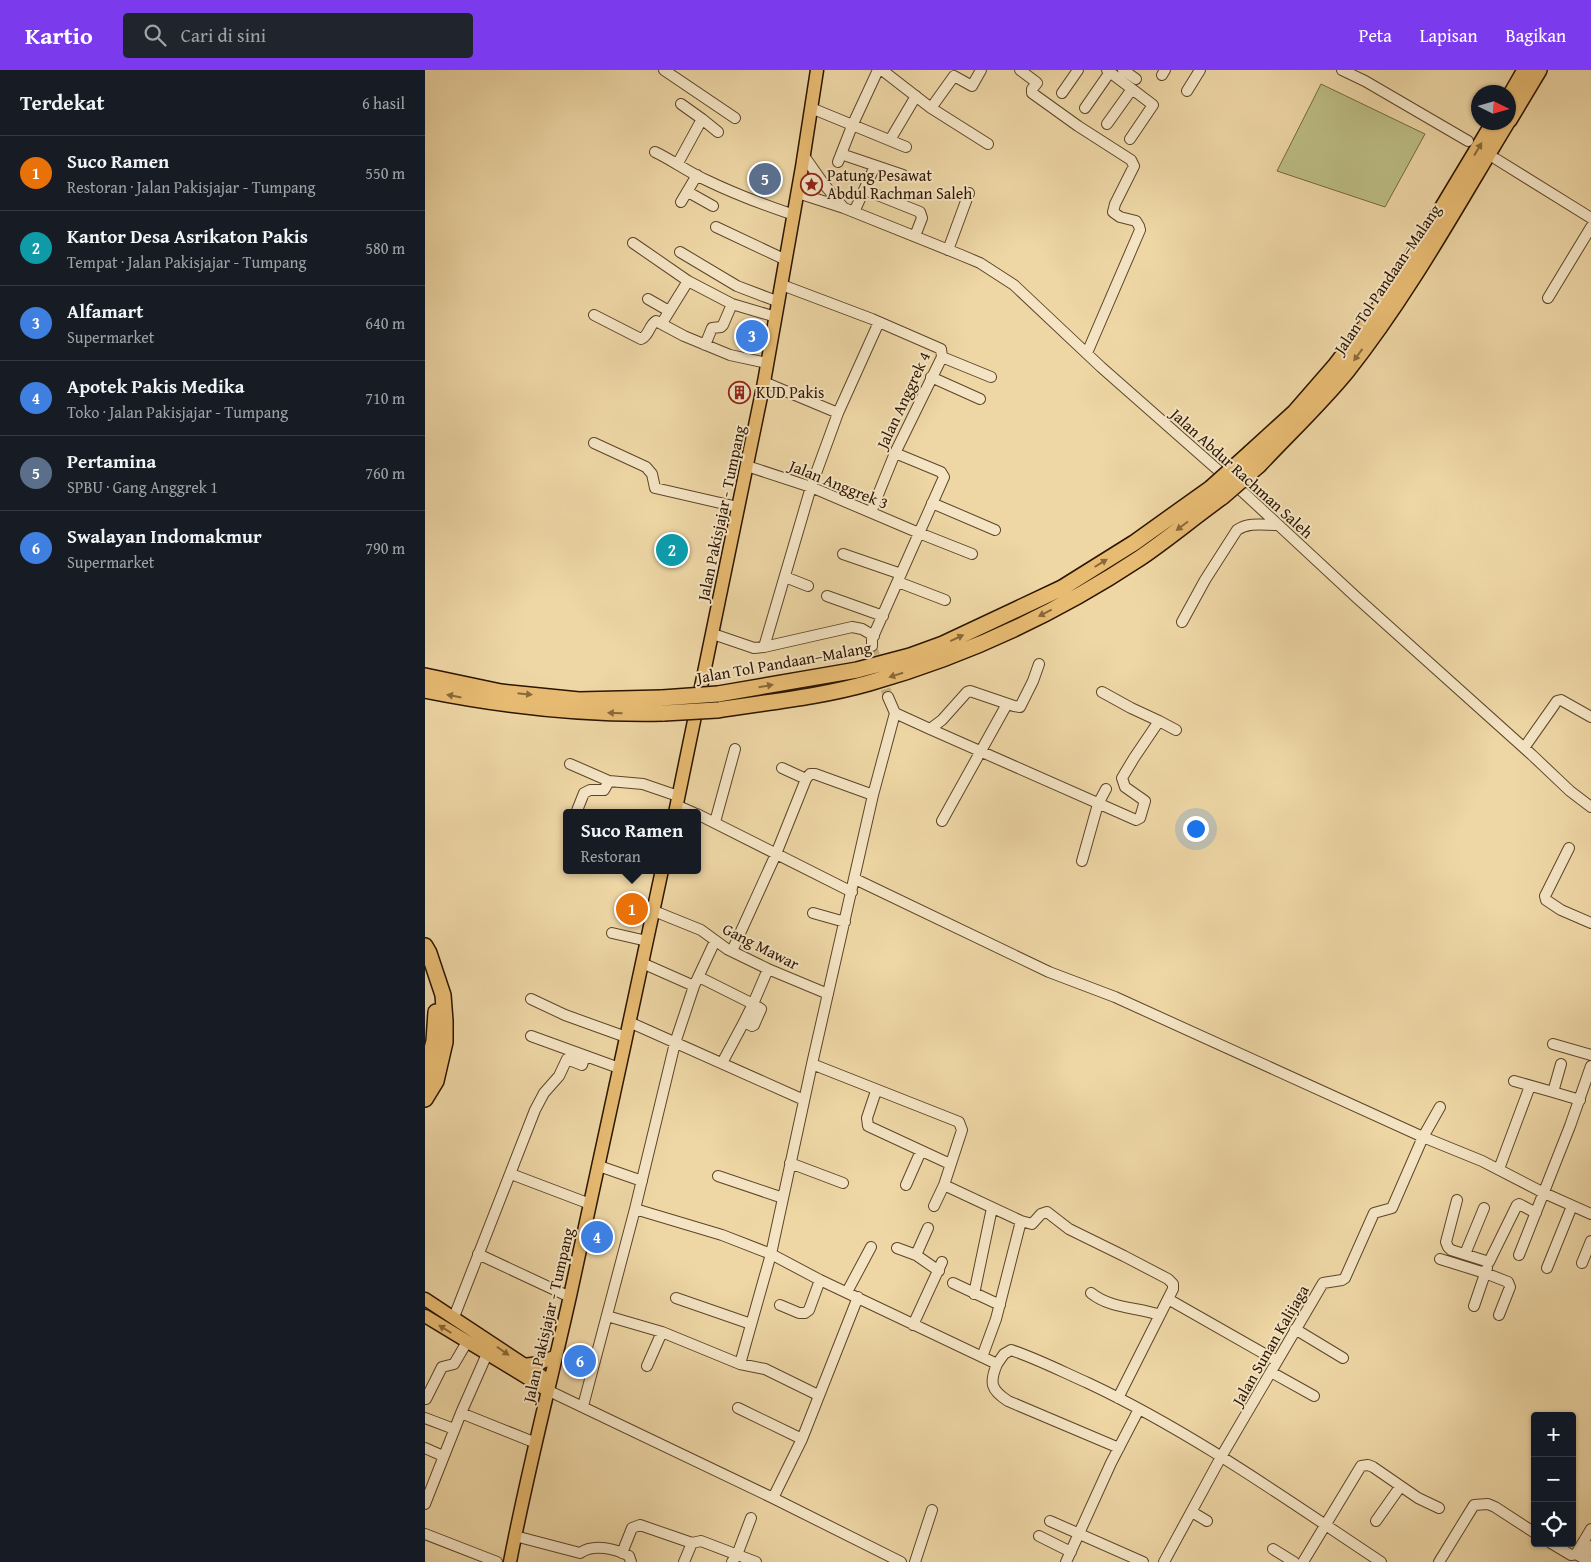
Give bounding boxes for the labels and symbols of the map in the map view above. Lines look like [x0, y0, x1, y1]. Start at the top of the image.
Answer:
north arrow [1471, 85, 1516, 130]
one-way arrow [1473, 143, 1482, 156]
pin: 5 [749, 160, 781, 198]
place label: Patung Pesawat Abdul Rachman Saleh [827, 163, 972, 205]
place icon: Patung Pesawat Abdul Rachman Saleh [799, 172, 823, 196]
street label: Jalan Tol Pandaan–Malang [1327, 199, 1446, 361]
pin: 3 [736, 317, 768, 355]
street label: Jalan Anggrek 4 [869, 347, 936, 454]
one-way arrow [1353, 348, 1363, 362]
building icon: KUD Pakis [728, 380, 752, 404]
place label: KUD Pakis [756, 380, 824, 404]
street label: Jalan Abdur Rachman Saleh [1164, 401, 1319, 544]
street label: Jalan Pakisjajar - Tumpang [690, 423, 751, 605]
street label: Jalan Anggrek 3 [784, 452, 892, 515]
one-way arrow [1175, 521, 1189, 531]
pin: 2 [656, 531, 688, 569]
one-way arrow [1094, 559, 1108, 568]
one-way arrow [1038, 609, 1053, 617]
one-way arrow [950, 633, 964, 641]
street label: Jalan Tol Pandaan–Malang [693, 635, 873, 690]
one-way arrow [888, 672, 903, 679]
one-way arrow [758, 681, 774, 689]
one-way arrow [517, 690, 533, 698]
one-way arrow [446, 692, 461, 700]
one-way arrow [607, 709, 623, 717]
your location [1183, 816, 1209, 842]
pin: 1 [616, 890, 648, 928]
street label: Gang Mawar [718, 916, 804, 976]
pin: 4 [581, 1218, 613, 1256]
street label: Jalan Pakisjajar - Tumpang [516, 1225, 580, 1407]
street label: Jalan Sunan Kalijaga [1225, 1280, 1315, 1412]
one-way arrow [439, 1324, 452, 1333]
pin: 6 [564, 1342, 596, 1380]
one-way arrow [496, 1346, 509, 1356]

